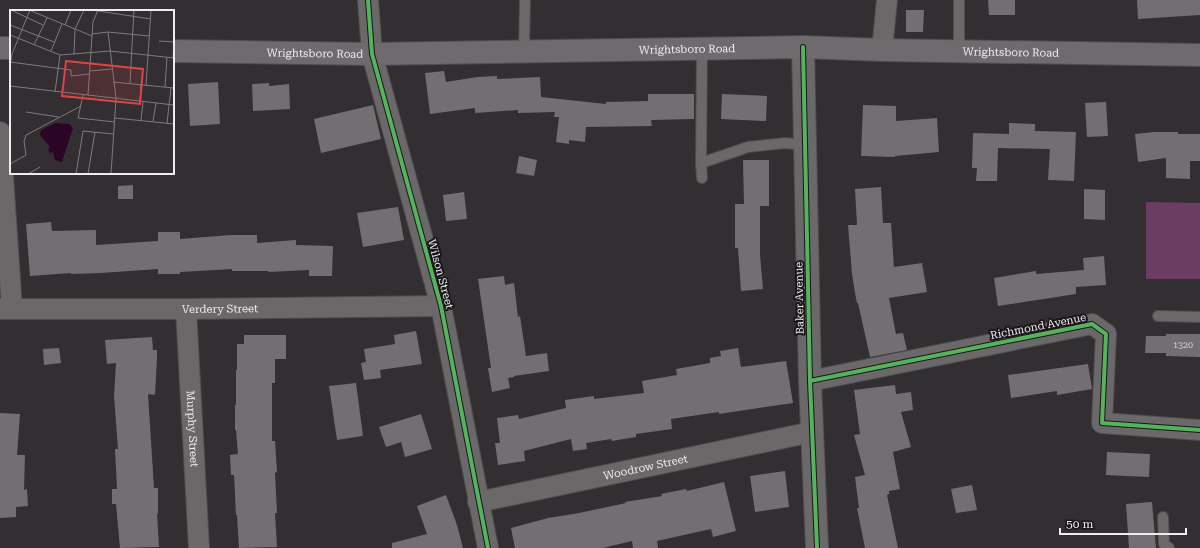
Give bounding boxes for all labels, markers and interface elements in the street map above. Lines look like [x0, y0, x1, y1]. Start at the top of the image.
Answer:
inset map [10, 10, 174, 174]
street label: Wrightsboro Road [639, 42, 735, 57]
street label: Wrightsboro Road [962, 45, 1059, 60]
street label: Wrightsboro Road [267, 46, 363, 61]
street label: Wilson Street [425, 238, 456, 310]
street label: Baker Avenue [792, 262, 807, 334]
street label: Verdery Street [182, 302, 258, 316]
street label: Richmond Avenue [989, 311, 1087, 342]
house number: 1320 [1173, 340, 1193, 350]
street label: Murphy Street [183, 390, 201, 468]
street label: Woodrow Street [602, 452, 689, 483]
scale bar [1060, 510, 1186, 536]
text: 50 m [1066, 517, 1093, 531]

